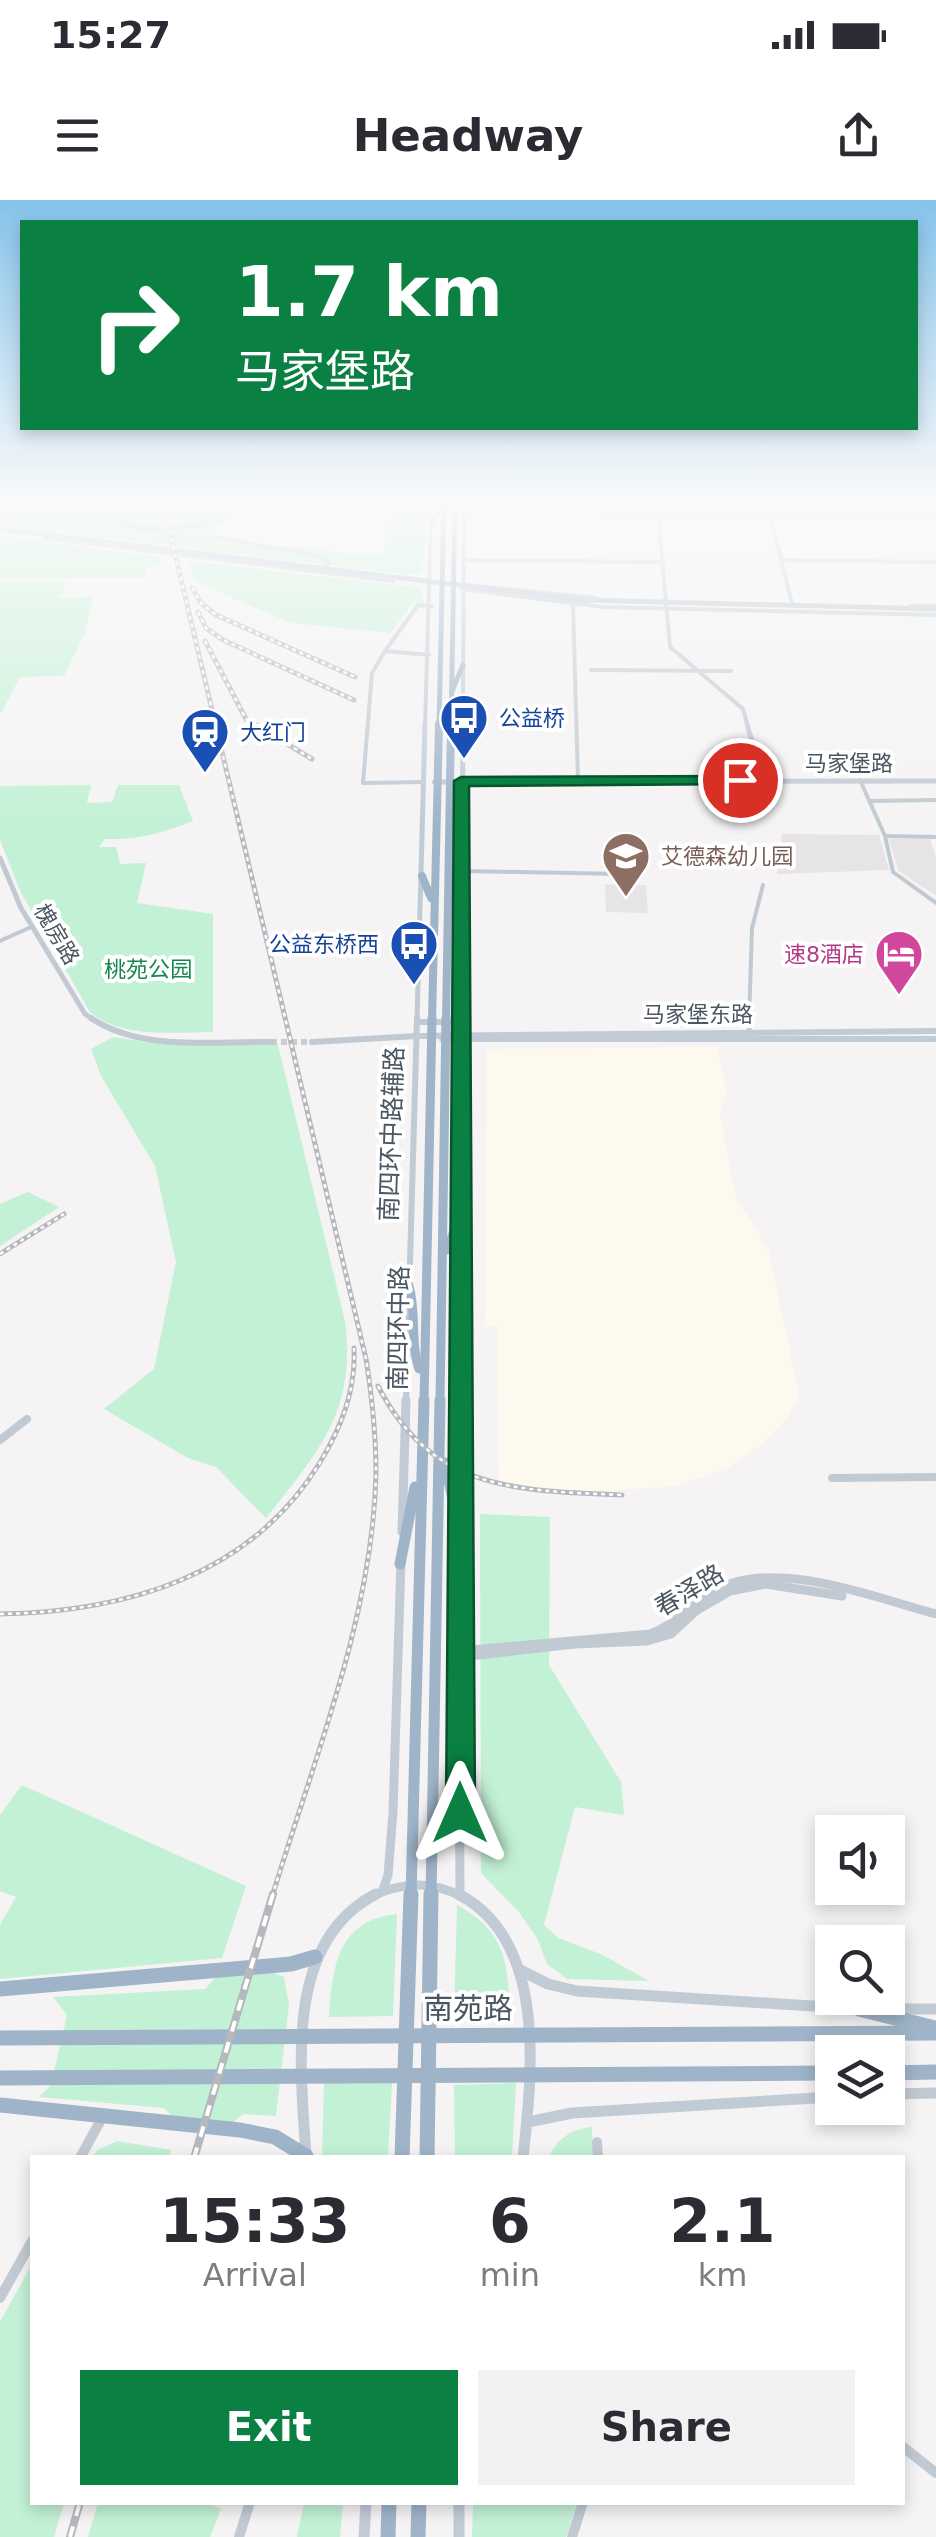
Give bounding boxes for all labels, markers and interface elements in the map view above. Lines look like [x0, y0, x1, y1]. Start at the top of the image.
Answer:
text: 15:27 [50, 13, 171, 57]
icon: menu [50, 108, 105, 163]
icon: share [831, 108, 886, 163]
text: Headway [353, 109, 583, 162]
text: 1.7 km [235, 251, 503, 333]
icon: right [70, 260, 200, 390]
text: 马家堡路 [235, 345, 415, 398]
bus stop icon: 公益桥 [438, 692, 490, 760]
station icon: 大红门 [179, 706, 231, 774]
place label: 公益桥 [499, 706, 565, 731]
place label: 大红门 [240, 720, 306, 745]
pin [698, 738, 783, 823]
street label: 马家堡路 [805, 751, 893, 776]
icon: arrive [713, 753, 768, 808]
school or university icon: 艾德森幼儿园 [600, 830, 652, 898]
place label: 艾德森幼儿园 [661, 844, 793, 869]
street label: 槐房路 [29, 900, 84, 969]
bus stop icon: 公益东桥西 [388, 918, 440, 986]
hotel icon: 速8酒店 [873, 928, 925, 996]
place label: 公益东桥西 [269, 932, 379, 957]
place label: 速8酒店 [784, 942, 864, 967]
park label: 桃苑公园 [104, 957, 192, 982]
street label: 马家堡东路 [643, 1002, 753, 1027]
street label: 南四环中路辅路 [374, 1046, 409, 1222]
street label: 南四环中路 [383, 1265, 414, 1391]
street label: 春泽路 [650, 1559, 729, 1622]
position arrow [408, 1761, 512, 1865]
map controls [815, 1815, 905, 2125]
button: sound [815, 1815, 905, 1905]
button: search [815, 1925, 905, 2015]
street label: 南苑路 [423, 1991, 513, 2026]
button: layers [815, 2035, 905, 2125]
text: 15:33 [159, 2186, 350, 2256]
text: 6 [489, 2186, 531, 2256]
text: 2.1 [669, 2186, 776, 2256]
text: Arrival [203, 2256, 307, 2294]
text: min [480, 2256, 540, 2294]
text: km [698, 2256, 747, 2294]
button: Exit [80, 2370, 458, 2485]
button: Share [478, 2370, 855, 2485]

